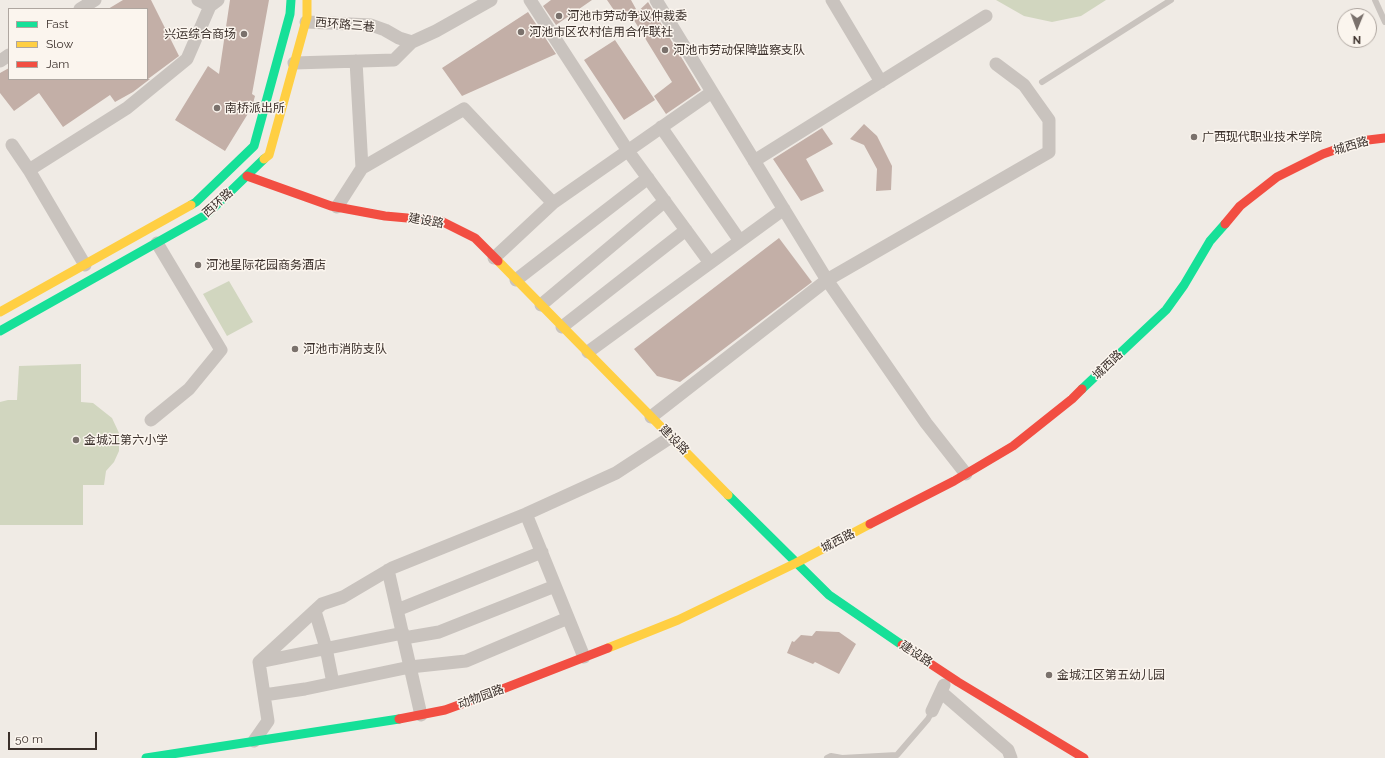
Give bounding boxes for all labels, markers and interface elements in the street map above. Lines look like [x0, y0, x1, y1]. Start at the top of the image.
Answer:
legend [8, 8, 148, 80]
north arrow [1337, 8, 1377, 48]
place label: 河池市劳动争议仲裁委 [567, 9, 687, 23]
marker: 河池市劳动争议仲裁委 [554, 11, 564, 21]
street label: 西环路三巷 [314, 15, 376, 35]
text: Fast [46, 17, 69, 31]
place label: 河池市区农村信用合作联社 [529, 25, 673, 39]
place label: 兴运综合商场 [164, 27, 236, 41]
marker: 河池市区农村信用合作联社 [516, 27, 526, 37]
marker: 兴运综合商场 [239, 29, 249, 39]
text: N [1352, 33, 1361, 46]
text: Slow [46, 37, 73, 51]
place label: 河池市劳动保障监察支队 [673, 43, 805, 57]
marker: 河池市劳动保障监察支队 [660, 45, 670, 55]
text: Jam [46, 57, 69, 71]
place label: 南桥派出所 [225, 101, 285, 115]
marker: 南桥派出所 [212, 103, 222, 113]
place label: 广西现代职业技术学院 [1202, 130, 1322, 144]
marker: 广西现代职业技术学院 [1189, 132, 1199, 142]
street label: 城西路 [1332, 134, 1370, 158]
street label: 西环路 [200, 186, 236, 220]
street label: 建设路 [407, 211, 445, 231]
place label: 河池星际花园商务酒店 [206, 258, 326, 272]
marker: 河池星际花园商务酒店 [193, 260, 203, 270]
place label: 河池市消防支队 [303, 342, 387, 356]
marker: 河池市消防支队 [290, 344, 300, 354]
street label: 城西路 [1090, 347, 1126, 383]
street label: 建设路 [656, 422, 692, 458]
place label: 金城江第六小学 [84, 433, 168, 447]
marker: 金城江第六小学 [71, 435, 81, 445]
street label: 城西路 [819, 526, 857, 556]
street label: 建设路 [897, 638, 935, 670]
place label: 金城江区第五幼儿园 [1057, 668, 1165, 682]
marker: 金城江区第五幼儿园 [1044, 670, 1054, 680]
street label: 动物园路 [456, 682, 506, 712]
scale bar [10, 724, 99, 750]
text: 50 m [15, 732, 43, 746]

